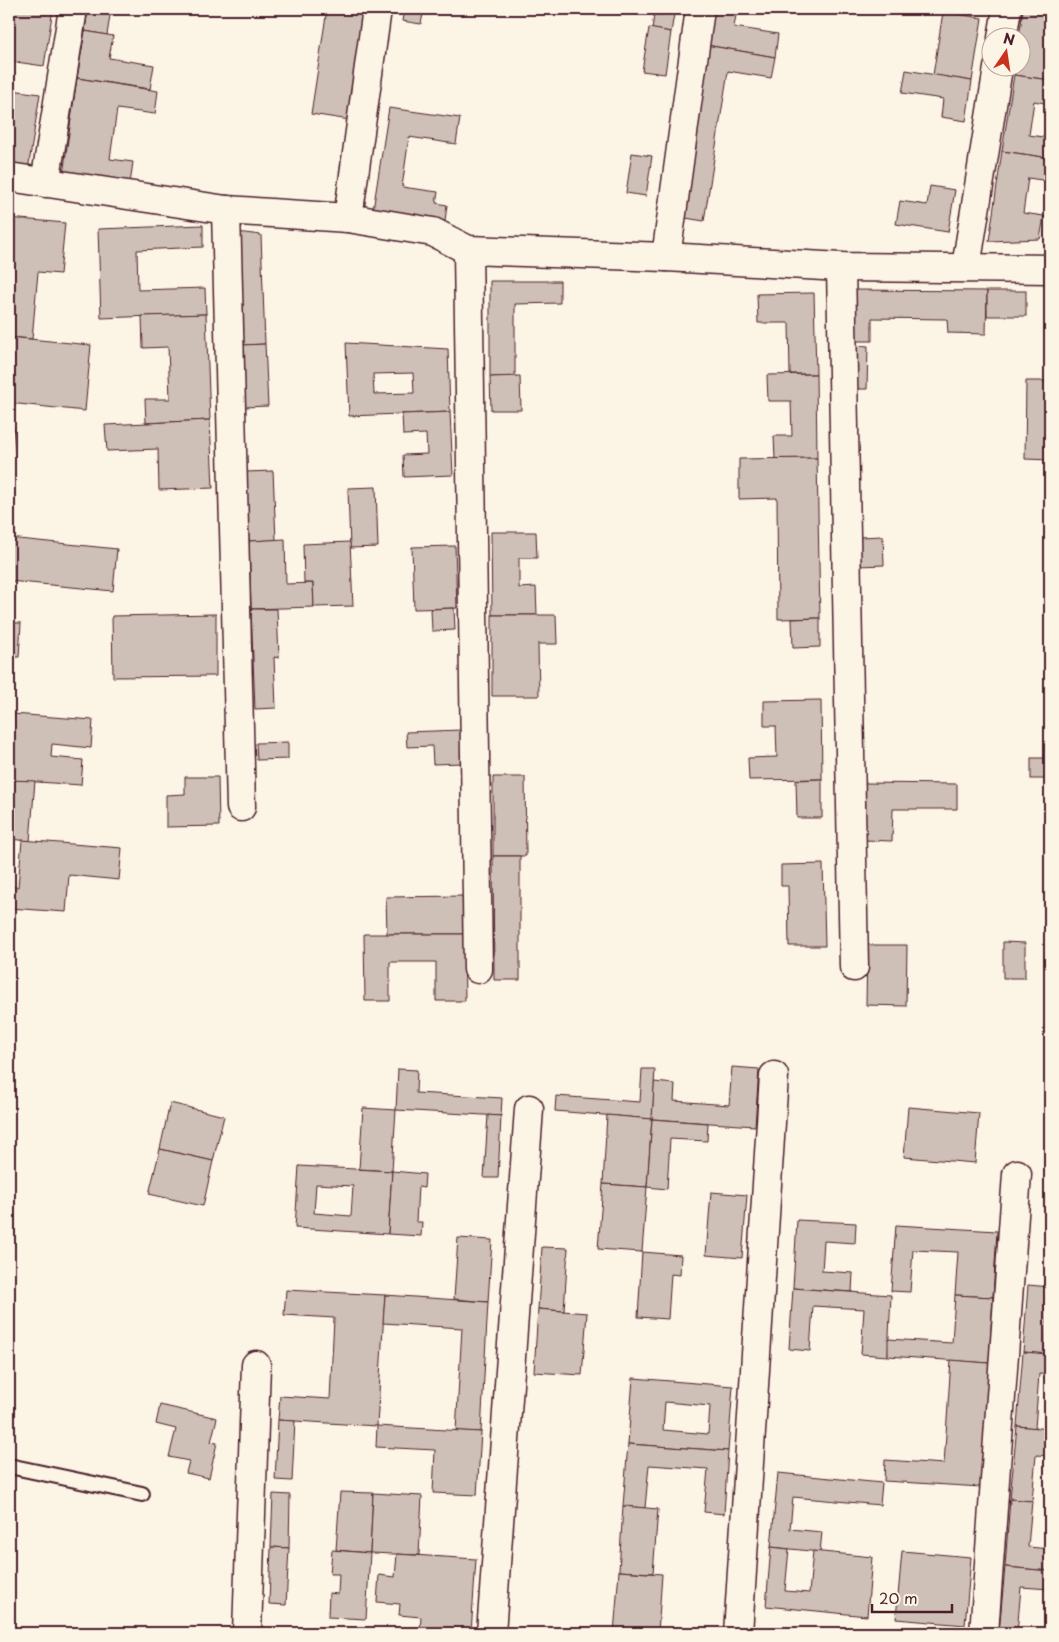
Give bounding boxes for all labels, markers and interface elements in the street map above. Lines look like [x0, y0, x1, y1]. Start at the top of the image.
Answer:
text: N [1001, 27, 1017, 50]
north arrow [982, 28, 1032, 78]
scale bar [872, 1582, 952, 1614]
text: 20 m [879, 1586, 918, 1609]

